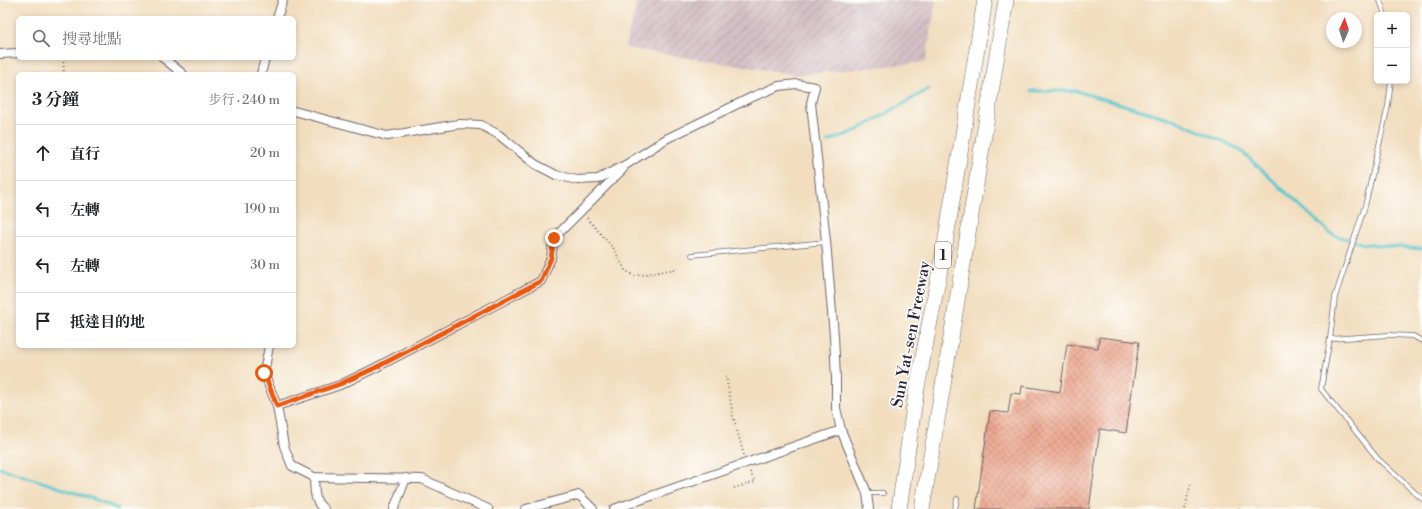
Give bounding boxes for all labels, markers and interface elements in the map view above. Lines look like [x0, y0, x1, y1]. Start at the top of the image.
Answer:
north arrow [1326, 12, 1362, 48]
map controls [1374, 12, 1410, 84]
button: + [1374, 12, 1410, 48]
search box [16, 16, 296, 60]
icon: search [30, 27, 52, 49]
text: 搜尋地點 [62, 30, 122, 49]
button: − [1374, 48, 1410, 84]
text: 3 分鐘 [32, 89, 79, 111]
text: 步行 · 240 m [209, 92, 280, 108]
icon: ahead [32, 142, 54, 164]
text: 直行 [70, 145, 100, 164]
text: 20 m [250, 145, 280, 161]
icon: left [32, 198, 54, 220]
text: 左轉 [70, 201, 100, 220]
text: 190 m [244, 201, 280, 217]
route end [545, 229, 563, 247]
road number: 1 [935, 242, 951, 268]
icon: left [32, 254, 54, 276]
text: 左轉 [70, 257, 100, 276]
text: 30 m [250, 257, 280, 273]
street label: Sun Yat-sen Freeway [887, 259, 935, 409]
icon: arrive [32, 310, 54, 332]
text: 抵達目的地 [70, 313, 145, 332]
route start [255, 364, 273, 382]

